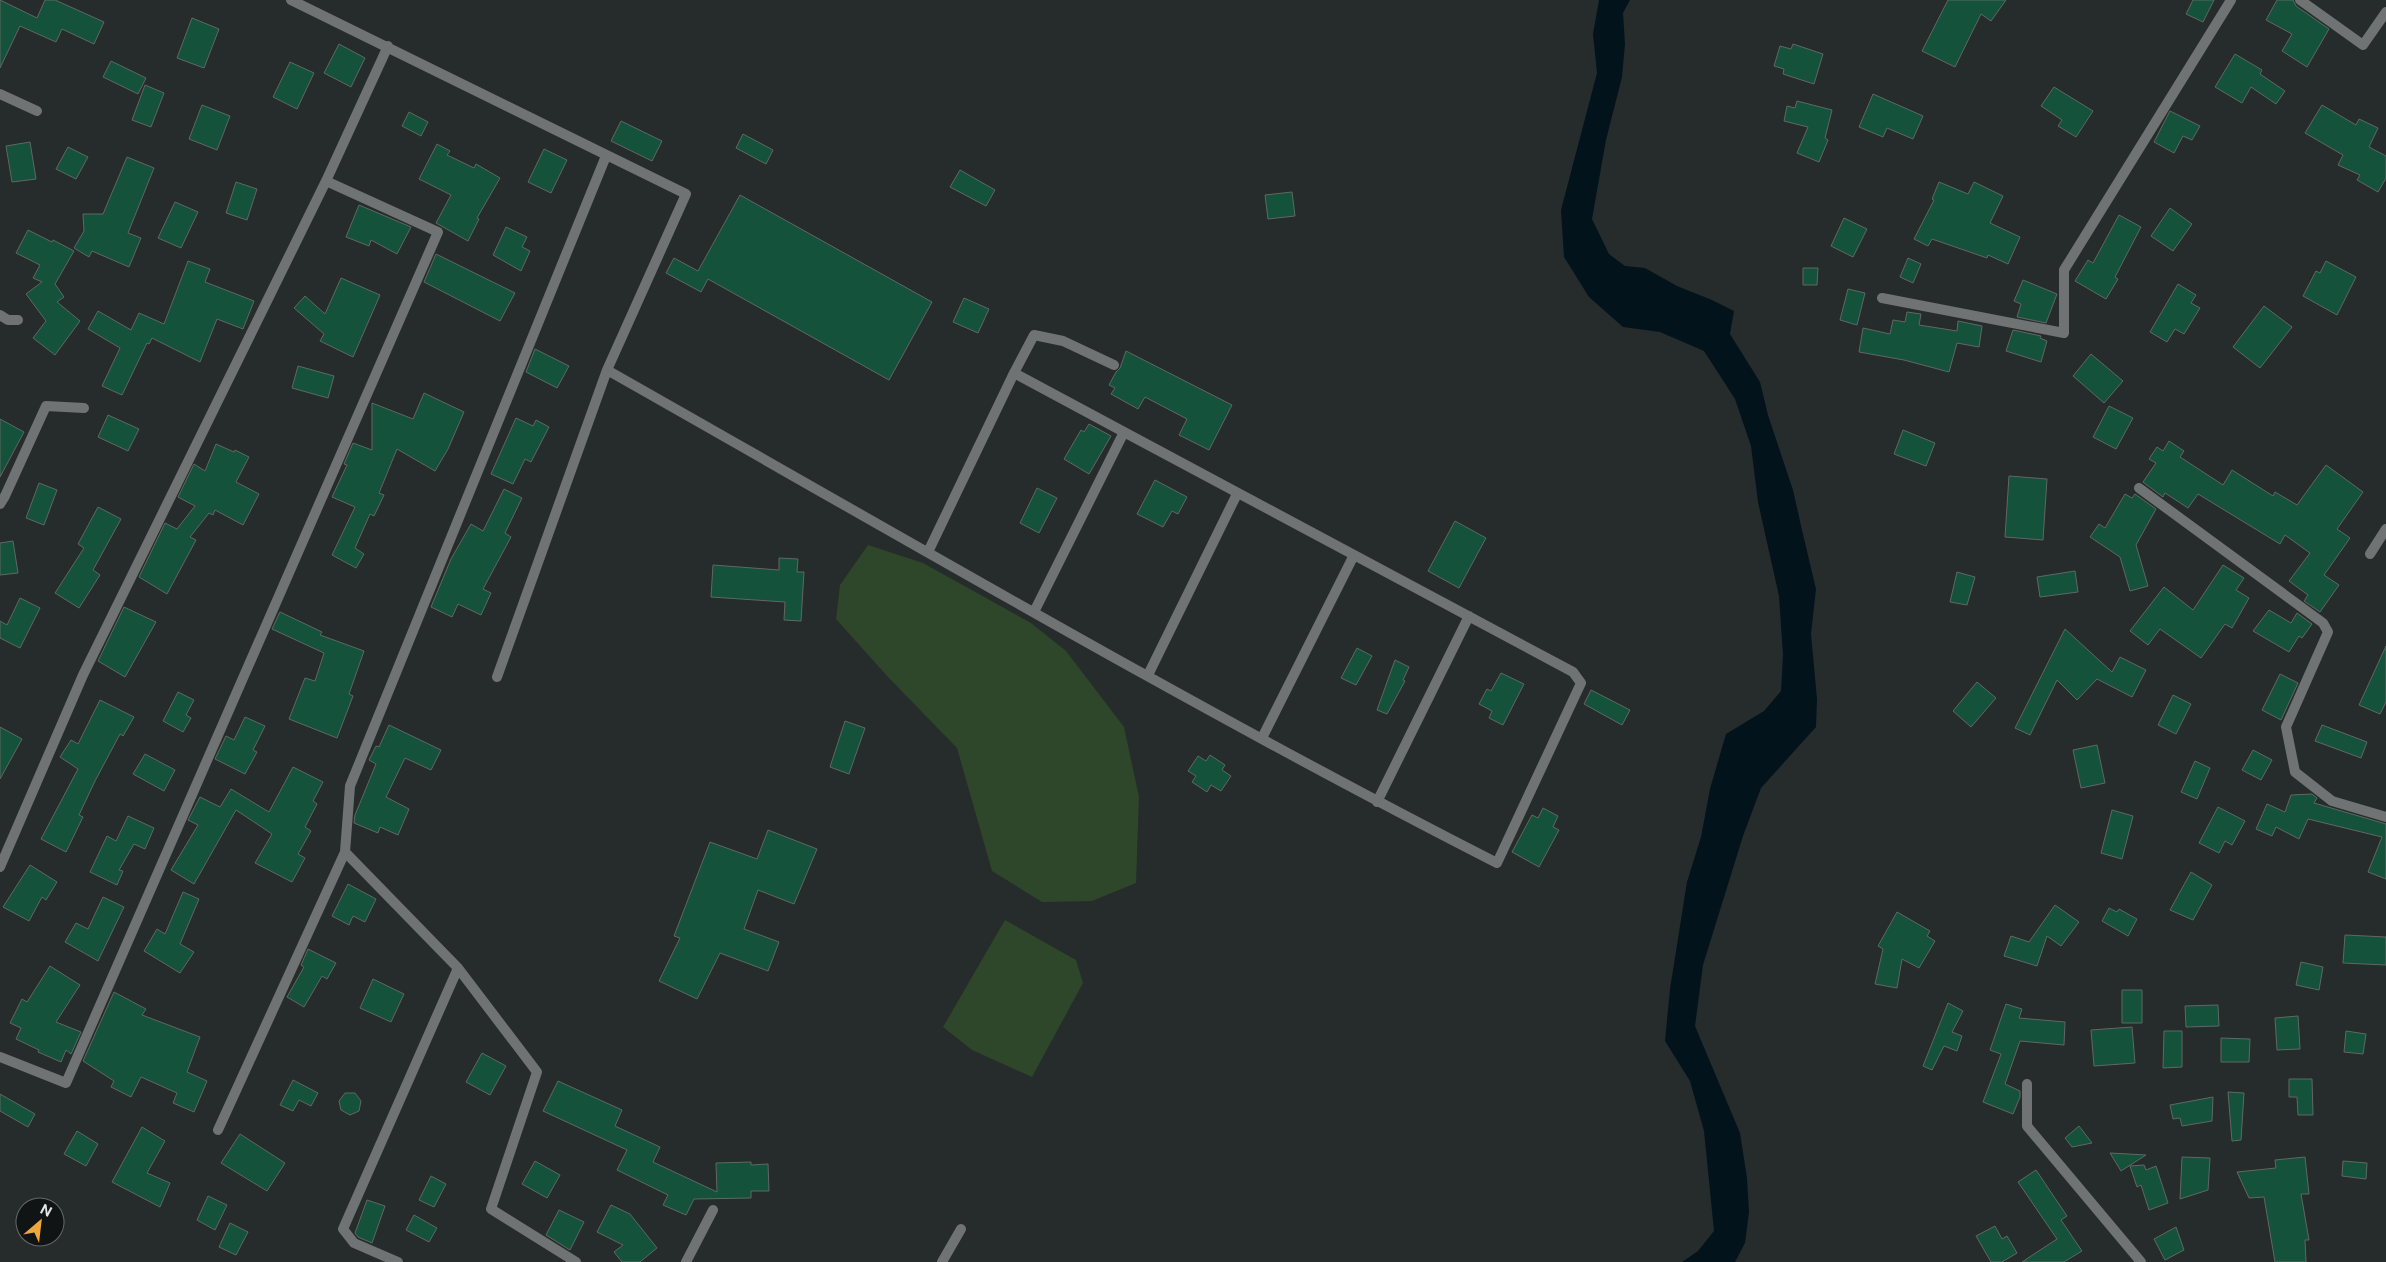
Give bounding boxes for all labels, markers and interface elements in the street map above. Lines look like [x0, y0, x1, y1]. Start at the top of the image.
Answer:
north arrow [15, 1197, 65, 1247]
text: N [38, 1201, 55, 1220]

